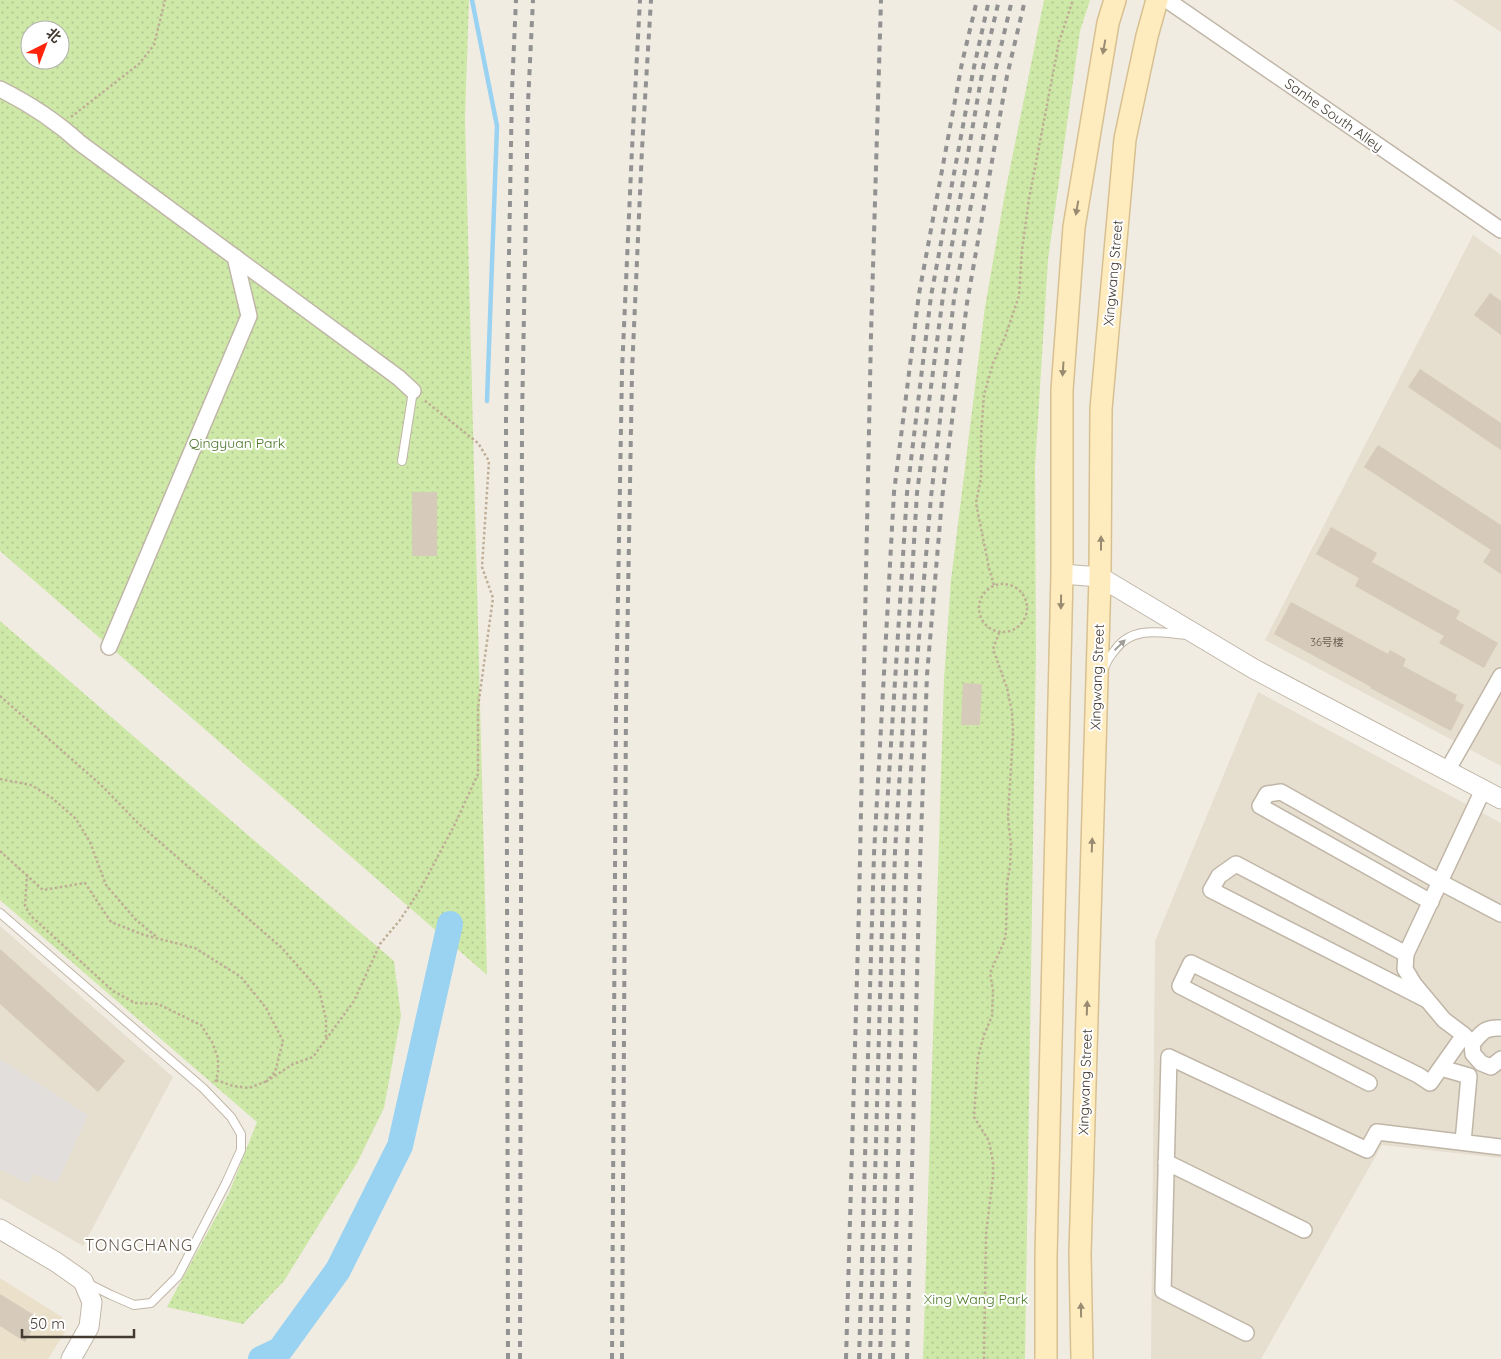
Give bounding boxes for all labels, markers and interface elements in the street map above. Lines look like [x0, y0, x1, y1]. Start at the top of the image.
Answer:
north arrow [20, 20, 70, 70]
text: 北 [42, 24, 65, 47]
one-way arrow [1100, 40, 1108, 56]
street label: Sanhe South Alley [1281, 74, 1387, 156]
one-way arrow [1073, 200, 1081, 216]
street label: Xingwang Street [1099, 219, 1127, 327]
one-way arrow [1059, 362, 1067, 378]
park label: Qingyuan Park [189, 434, 285, 452]
one-way arrow [1097, 535, 1105, 551]
one-way arrow [1057, 594, 1065, 610]
street label: Xingwang Street [1086, 623, 1108, 730]
house number: 36号楼 [1310, 635, 1344, 649]
one-way arrow [1114, 639, 1126, 651]
one-way arrow [1088, 837, 1096, 853]
one-way arrow [1084, 1000, 1092, 1016]
street label: Xingwang Street [1074, 1028, 1096, 1135]
district label: TONGCHANG [85, 1235, 193, 1255]
park label: Xing Wang Park [924, 1290, 1028, 1308]
one-way arrow [1077, 1302, 1085, 1318]
scale bar [22, 1306, 135, 1338]
text: 50 m [30, 1314, 65, 1333]

